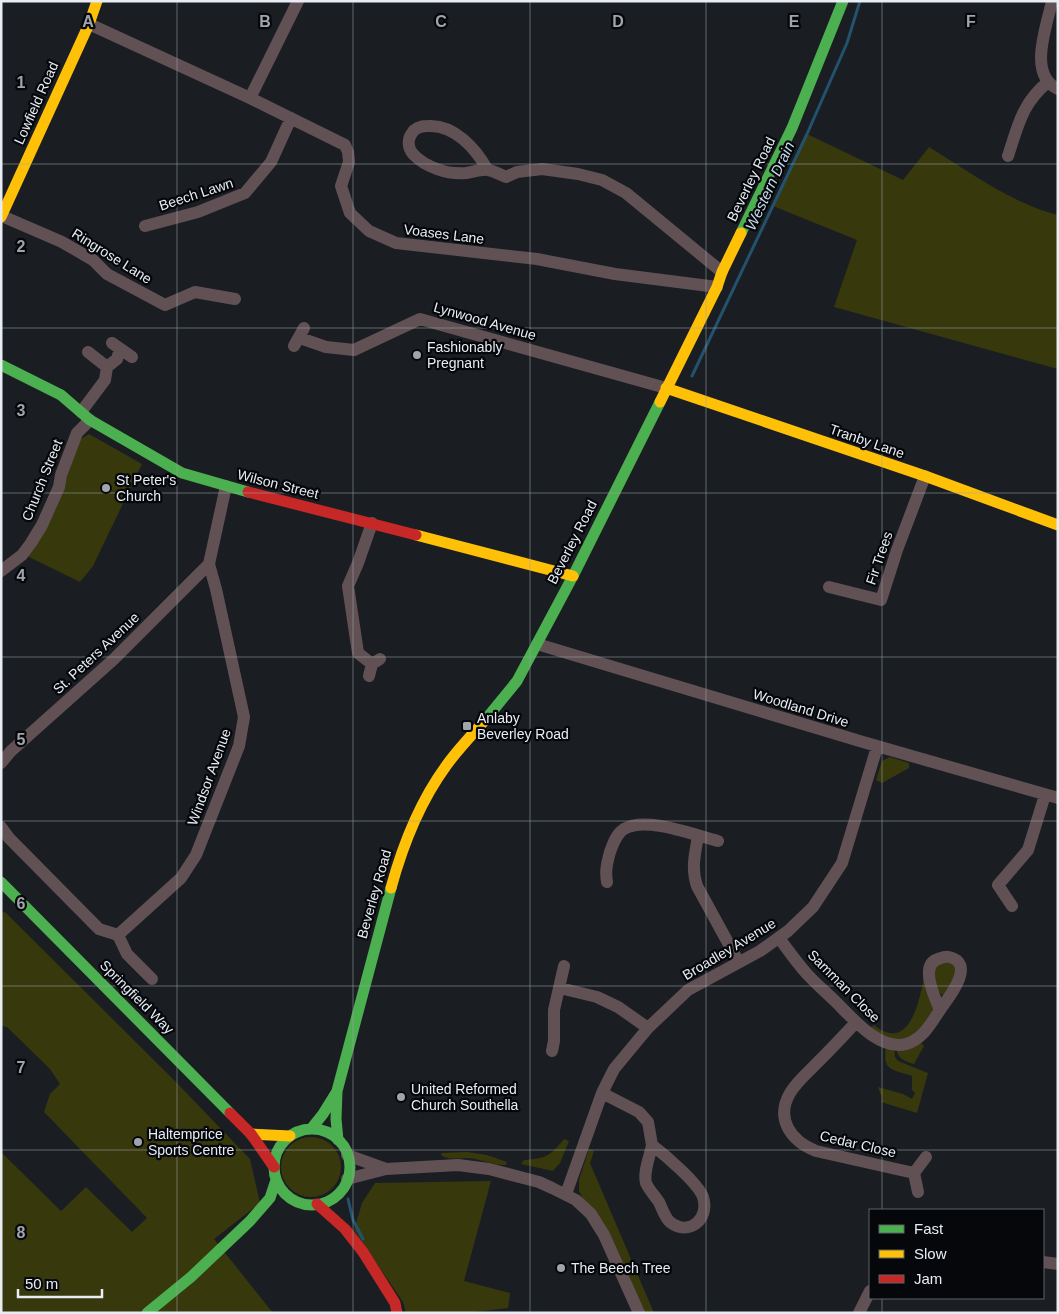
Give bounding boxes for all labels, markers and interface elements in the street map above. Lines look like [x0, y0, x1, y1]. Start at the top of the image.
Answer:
text: A [82, 13, 94, 30]
text: B [259, 13, 271, 30]
text: C [435, 13, 447, 30]
text: D [612, 13, 624, 30]
text: E [789, 13, 800, 30]
text: F [966, 13, 976, 30]
street label: Lowfield Road [11, 59, 61, 147]
text: 1 [17, 74, 26, 91]
street label: Beverley Road [724, 134, 778, 224]
water label: Western Drain [742, 139, 797, 233]
street label: Beech Lawn [157, 174, 235, 214]
street label: Voases Lane [403, 221, 485, 247]
street label: Ringrose Lane [69, 225, 155, 287]
text: 2 [17, 238, 26, 255]
street label: Lynwood Avenue [432, 299, 538, 343]
place label: Fashionably Pregnant [427, 339, 503, 371]
marker: Fashionably Pregnant [411, 349, 423, 361]
text: 3 [17, 402, 26, 419]
street label: Tranby Lane [827, 421, 907, 461]
street label: Church Street [18, 437, 66, 523]
street label: Wilson Street [236, 466, 320, 502]
place label: St Peter's Church [116, 472, 176, 504]
marker: St Peter's Church [100, 482, 112, 494]
street label: Beverley Road [544, 497, 600, 587]
street label: Fir Trees [862, 529, 896, 587]
text: 4 [17, 567, 26, 584]
street label: St. Peters Avenue [50, 609, 142, 697]
street label: Woodland Drive [751, 686, 851, 730]
place label: Anlaby Beverley Road [477, 710, 569, 742]
marker: Anlaby Beverley Road [461, 720, 473, 732]
street label: Windsor Avenue [184, 726, 234, 828]
text: 5 [17, 731, 26, 748]
street label: Beverley Road [354, 848, 394, 940]
text: 6 [17, 895, 26, 912]
street label: Broadley Avenue [680, 915, 779, 983]
street label: Samman Close [805, 947, 884, 1026]
street label: Springfield Way [97, 957, 177, 1037]
text: 7 [17, 1059, 26, 1076]
place label: United Reformed Church Southella [411, 1081, 519, 1113]
marker: United Reformed Church Southella [395, 1091, 407, 1103]
place label: Haltemprice Sports Centre [148, 1126, 235, 1158]
street label: Cedar Close [818, 1127, 898, 1161]
marker: Haltemprice Sports Centre [132, 1136, 144, 1148]
legend [869, 1209, 1044, 1299]
text: Fast [914, 1220, 944, 1237]
text: 8 [17, 1224, 26, 1241]
text: Slow [914, 1245, 947, 1262]
place label: The Beech Tree [571, 1260, 671, 1276]
marker: The Beech Tree [555, 1262, 567, 1274]
scale bar [18, 1266, 101, 1298]
text: Jam [914, 1270, 942, 1287]
text: 50 m [25, 1275, 58, 1292]

